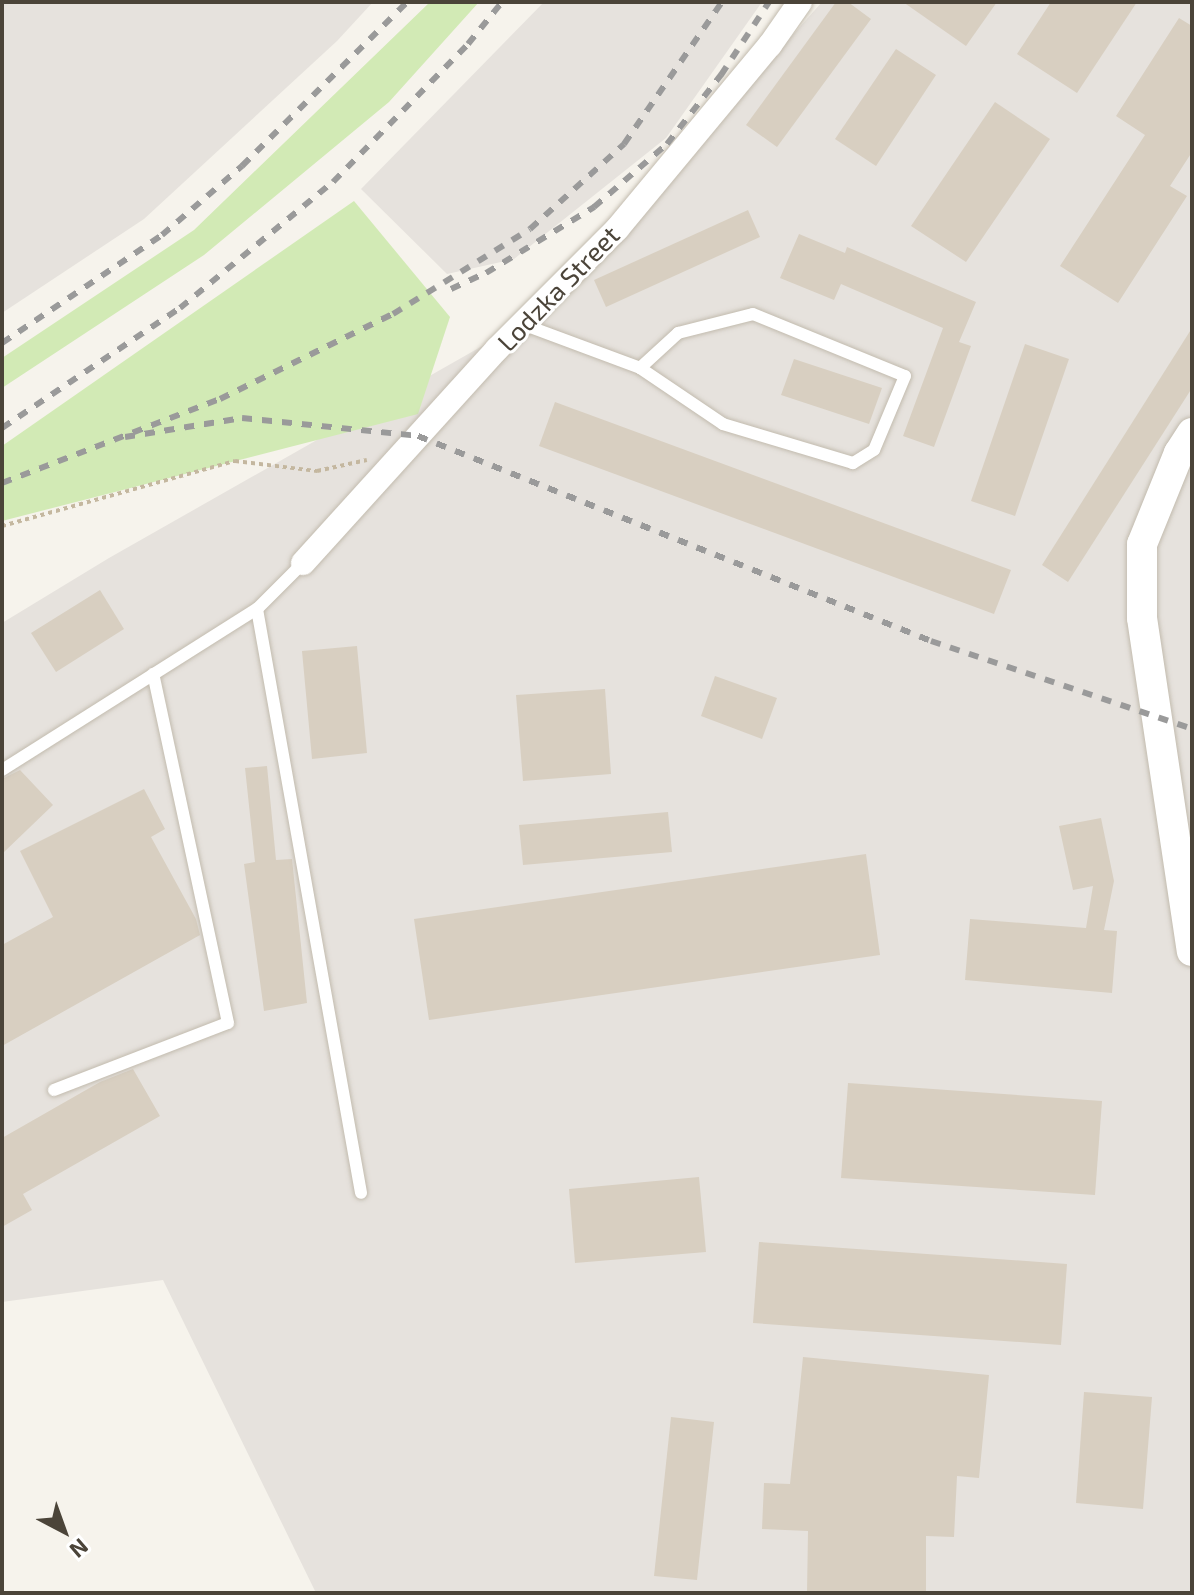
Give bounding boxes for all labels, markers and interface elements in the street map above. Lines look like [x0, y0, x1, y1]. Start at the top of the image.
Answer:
street label: Lodzka Street [491, 219, 625, 357]
north arrow [24, 1491, 104, 1571]
text: N [65, 1534, 94, 1564]

